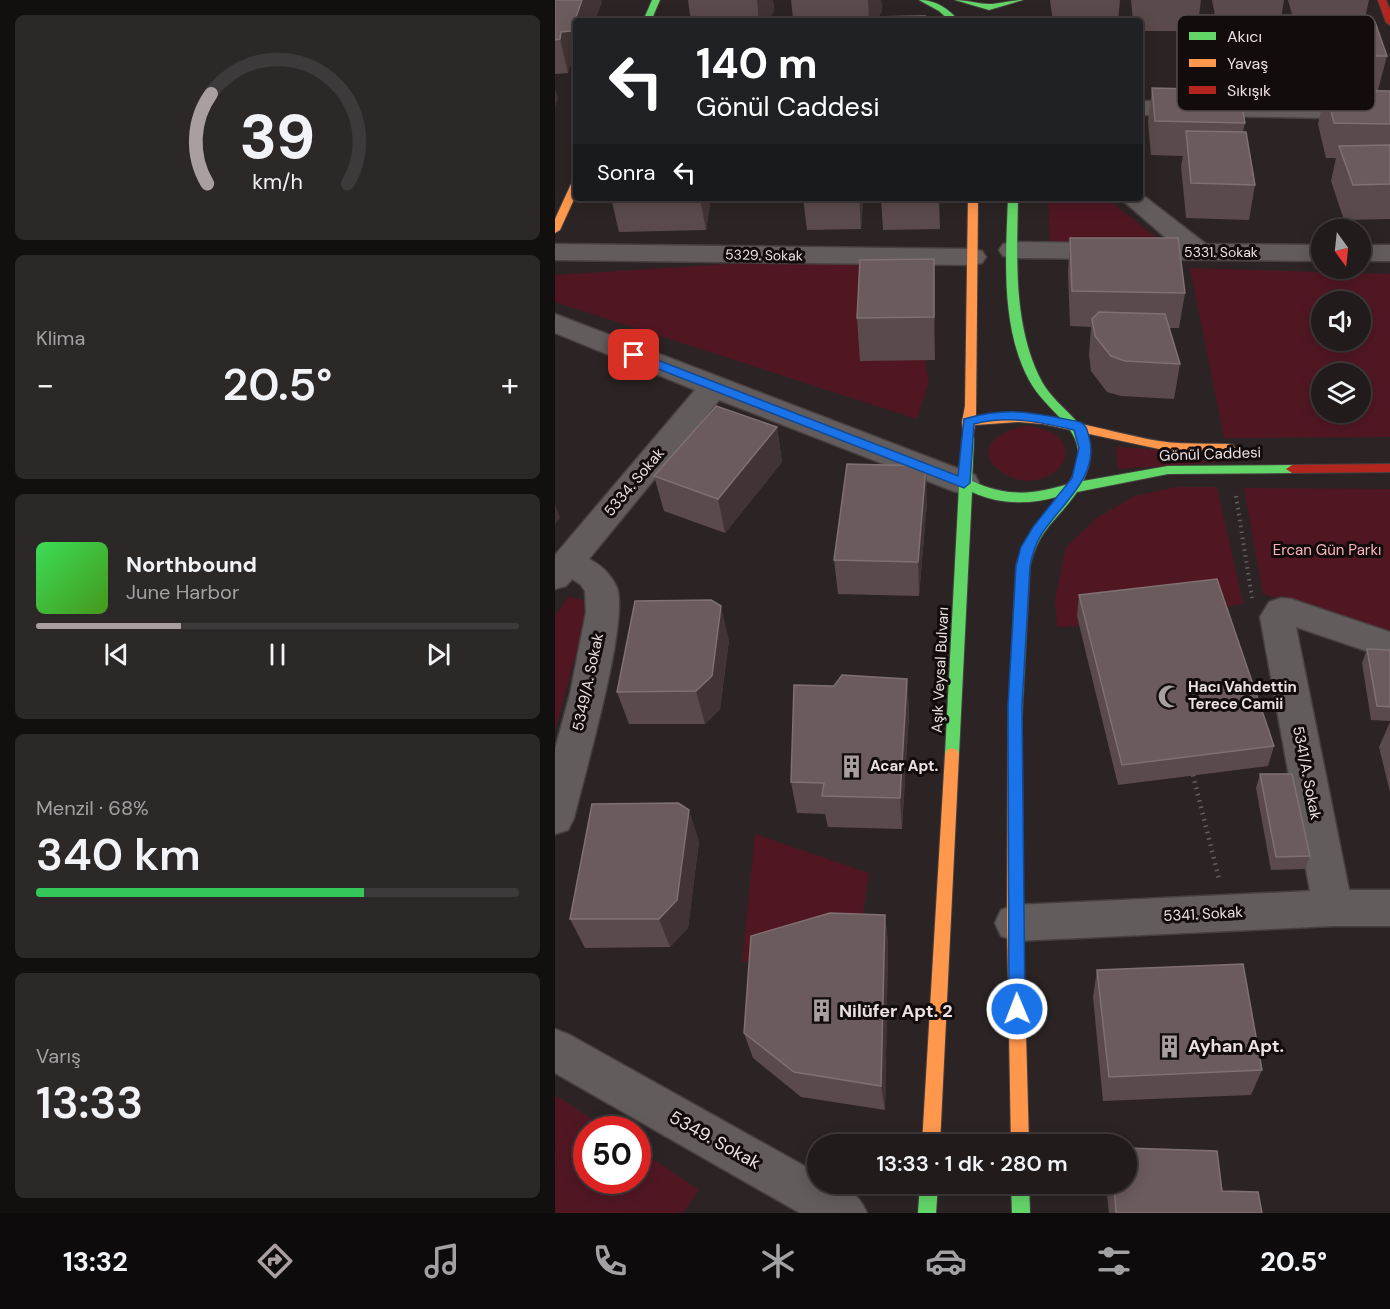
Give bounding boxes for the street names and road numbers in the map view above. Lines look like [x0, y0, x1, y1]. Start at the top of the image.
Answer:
street label: 5331. Sokak [1184, 243, 1258, 261]
street label: 5329. Sokak [725, 245, 803, 265]
street label: Gönül Caddesi [1159, 442, 1261, 466]
street label: 5334. Sokak [599, 443, 669, 521]
street label: Aşık Veysal Bulvarı [927, 606, 953, 734]
street label: 5349/A. Sokak [568, 631, 608, 733]
street label: 5341/A. Sokak [1288, 724, 1326, 822]
street label: 5341. Sokak [1163, 902, 1244, 926]
street label: 5349. Sokak [665, 1105, 765, 1175]

